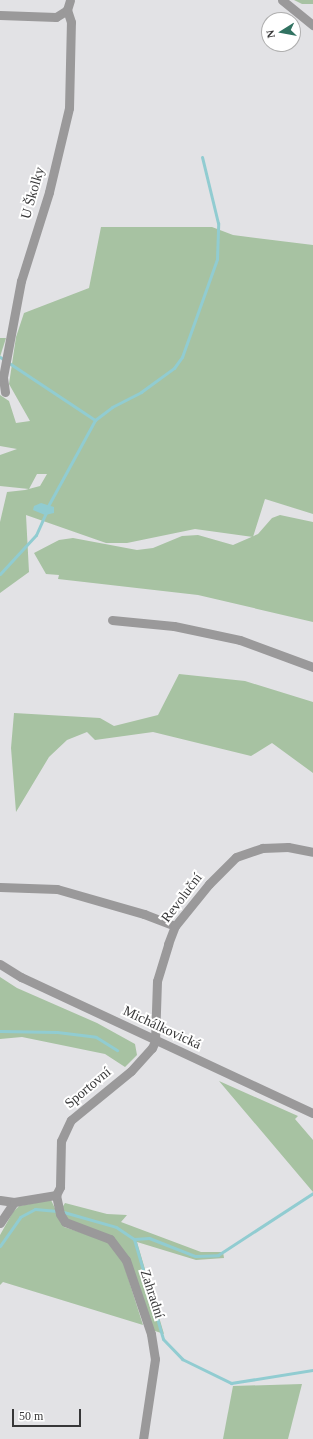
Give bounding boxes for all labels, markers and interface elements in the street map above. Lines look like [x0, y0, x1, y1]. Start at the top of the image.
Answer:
north arrow [261, 12, 301, 52]
text: N [264, 29, 277, 39]
street label: U Školky [18, 165, 48, 221]
street label: Revoluční [158, 870, 206, 926]
street label: Michálkovická [120, 1003, 204, 1053]
street label: Sportovní [61, 1064, 115, 1112]
street label: Zahradní [136, 1267, 168, 1321]
scale bar [14, 1401, 83, 1427]
text: 50 m [19, 1409, 43, 1423]

